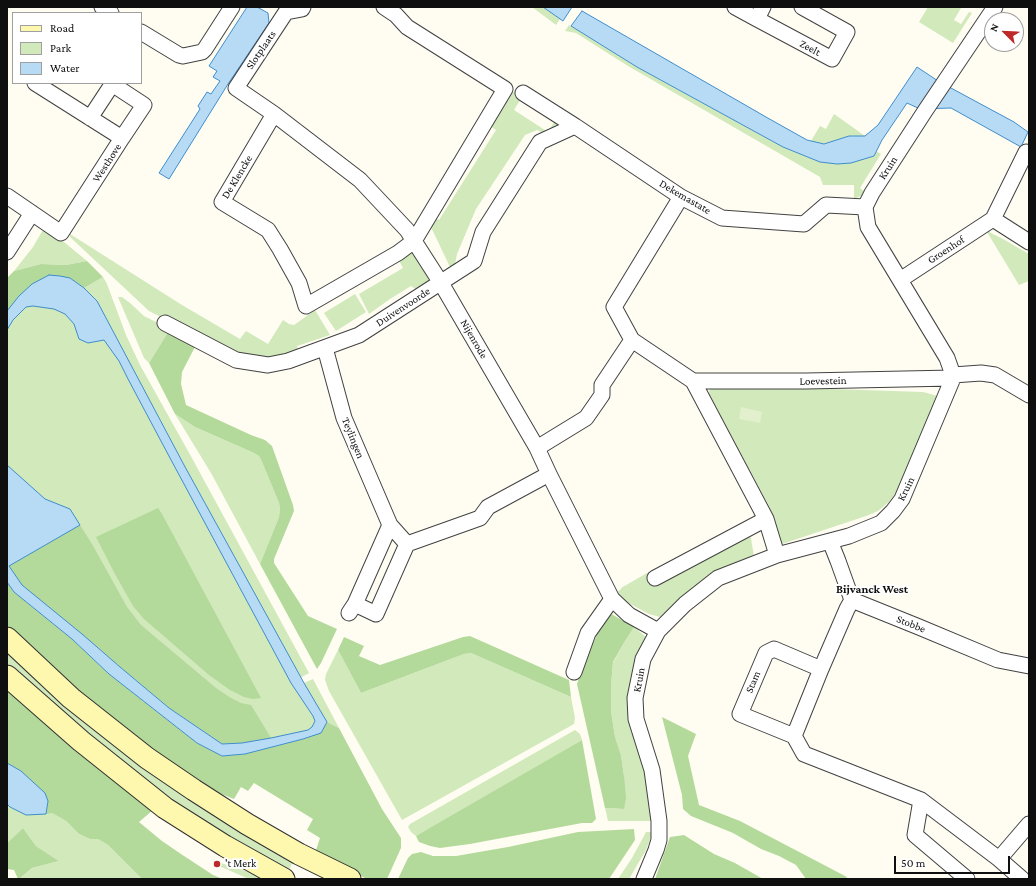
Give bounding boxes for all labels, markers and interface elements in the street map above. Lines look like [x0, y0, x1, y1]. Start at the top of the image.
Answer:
legend [12, 12, 142, 84]
north arrow [984, 12, 1024, 52]
text: Road [50, 21, 74, 35]
text: N [987, 22, 1001, 33]
street label: Slotplaats [243, 28, 279, 72]
street label: Zeelt [797, 37, 823, 59]
text: Park [50, 41, 71, 55]
text: Water [50, 61, 79, 75]
street label: Westhove [90, 141, 124, 185]
street label: De Klencke [219, 153, 255, 201]
street label: Kruin [876, 154, 900, 182]
street label: Dekemastate [657, 177, 713, 217]
street label: Groenhof [925, 233, 967, 267]
street label: Duivenvoorde [373, 285, 433, 329]
street label: Nijenrode [457, 317, 491, 361]
street label: Loevestein [799, 374, 847, 388]
street label: Teylingen [339, 416, 367, 460]
street label: Kruin [895, 475, 917, 503]
district label: Bijvanck West [836, 582, 908, 596]
street label: Stobbe [894, 612, 928, 636]
street label: Kruin [630, 667, 648, 693]
street label: Stam [742, 669, 764, 695]
scale bar [896, 848, 1012, 874]
text: 50 m [901, 856, 925, 870]
place label: 't Merk [225, 857, 256, 871]
marker: 't Merk [212, 859, 222, 869]

